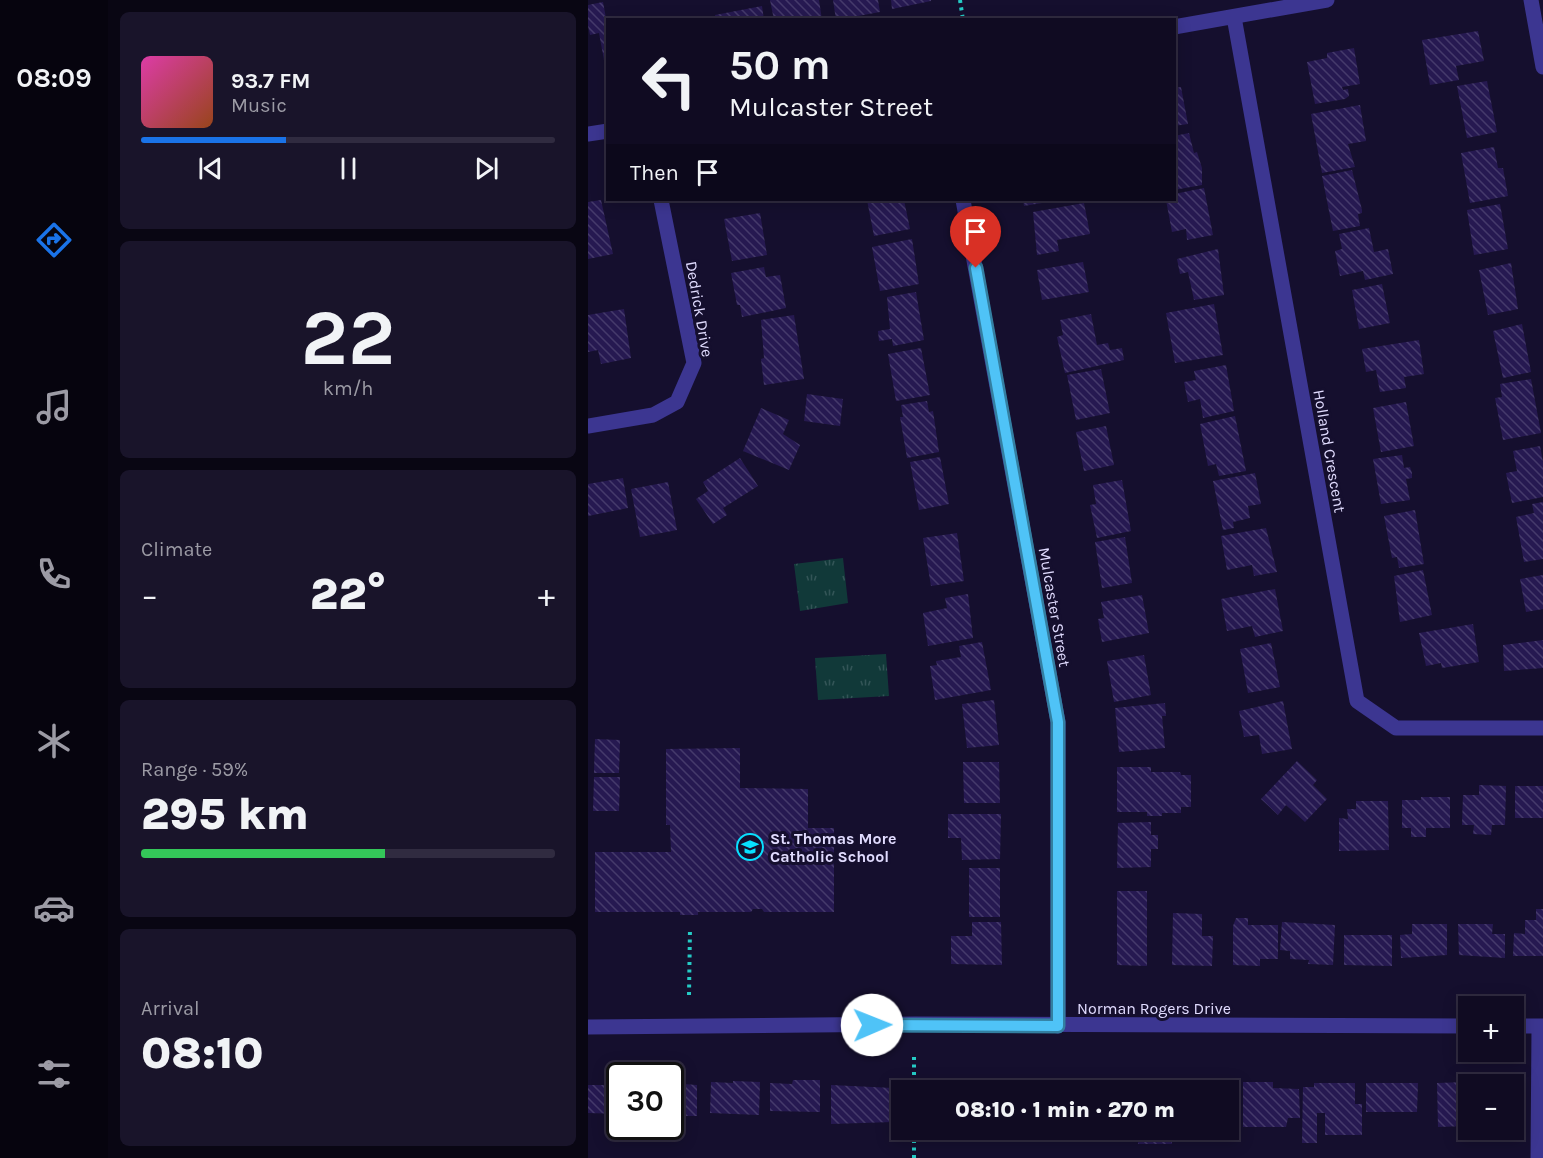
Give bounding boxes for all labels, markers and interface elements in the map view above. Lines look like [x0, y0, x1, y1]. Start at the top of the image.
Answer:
text: 50 m [729, 40, 831, 90]
icon: left [630, 42, 708, 120]
text: 08:09 [16, 62, 92, 94]
text: 93.7 FM [231, 68, 311, 94]
text: Mulcaster Street [729, 91, 933, 123]
text: Music [231, 94, 287, 117]
icon: previous [194, 152, 227, 185]
icon: pause [332, 152, 365, 185]
icon: next [470, 152, 503, 185]
icon: arrive [691, 156, 724, 189]
text: Then [630, 160, 679, 186]
pin [950, 206, 1001, 268]
icon: arrive [959, 215, 992, 248]
icon: directions [33, 219, 75, 261]
street label: Dedrick Drive [682, 260, 717, 359]
text: 22 [301, 292, 395, 384]
text: km/h [323, 377, 373, 400]
icon: music [33, 386, 75, 428]
street label: Holland Crescent [1309, 388, 1350, 514]
text: Climate [141, 538, 212, 561]
street label: Mulcaster Street [1035, 546, 1074, 668]
icon: phone [33, 553, 75, 595]
text: 22° [310, 568, 386, 620]
text: − [141, 576, 158, 614]
text: + [538, 576, 555, 614]
icon: climate [33, 720, 75, 762]
text: Range · 59% [141, 758, 248, 781]
text: 295 km [141, 788, 309, 840]
place label: St. Thomas More Catholic School [770, 829, 896, 866]
school or university icon: St. Thomas More Catholic School [735, 832, 765, 862]
icon: car [33, 887, 75, 929]
position arrow [840, 993, 904, 1057]
map controls [1458, 996, 1524, 1140]
button: + [1458, 996, 1524, 1062]
text: Arrival [141, 997, 200, 1020]
street label: Norman Rogers Drive [1077, 999, 1231, 1018]
text: 08:10 [141, 1027, 263, 1079]
icon: filters [33, 1053, 75, 1095]
speed limit sign: 30 [606, 1062, 684, 1140]
button: − [1458, 1074, 1524, 1140]
text: 08:10 · 1 min · 270 m [955, 1097, 1175, 1123]

